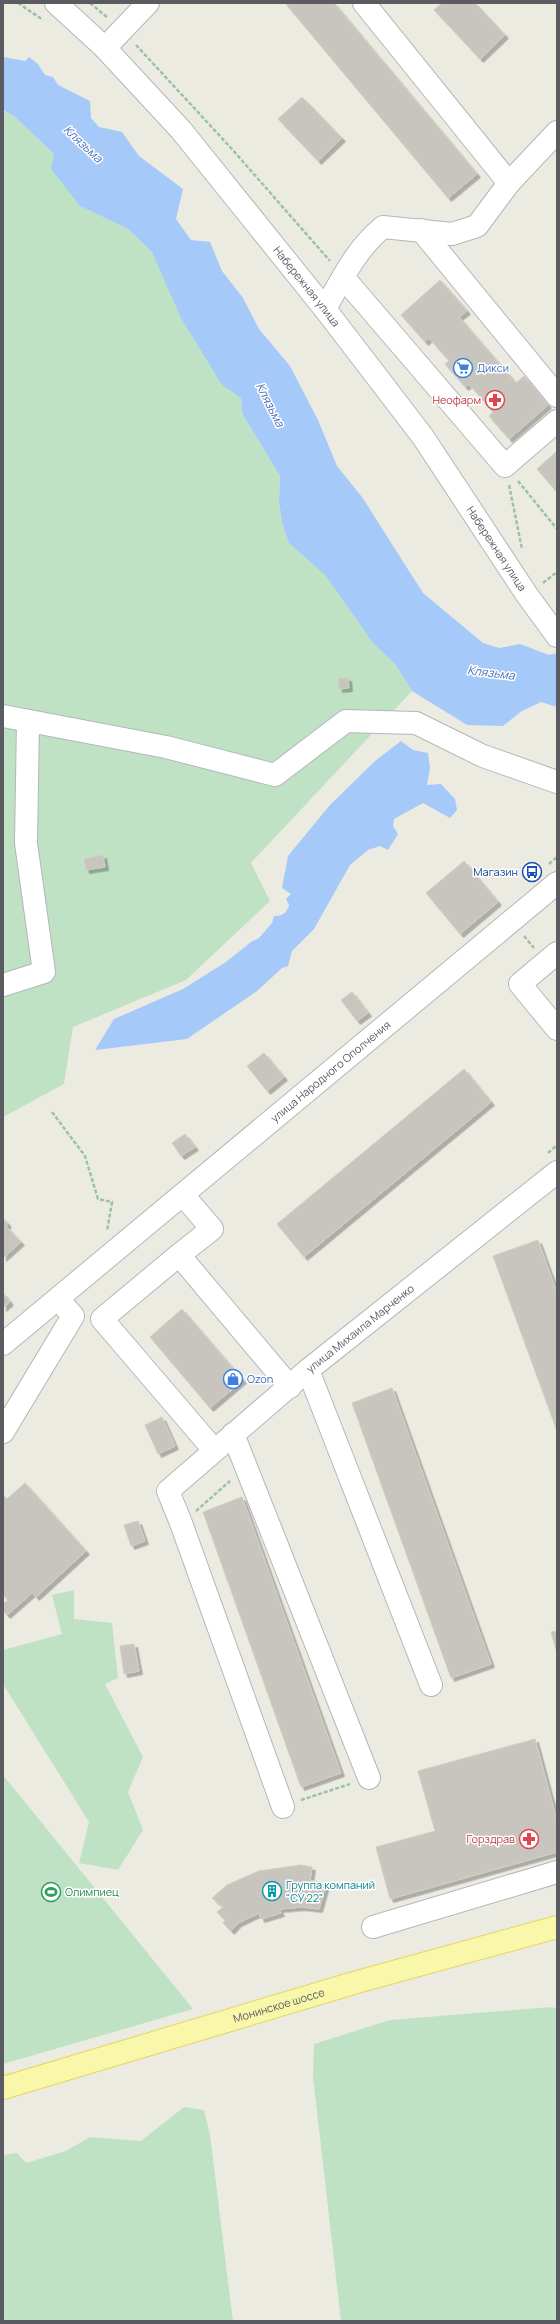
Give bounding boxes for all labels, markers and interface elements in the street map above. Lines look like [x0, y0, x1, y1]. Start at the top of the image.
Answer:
water label: Клязьма [60, 121, 108, 167]
street label: Набережная улица [270, 243, 344, 329]
supermarket icon: Дикси [452, 357, 474, 379]
place label: Дикси [477, 360, 509, 375]
water label: Клязьма [252, 380, 289, 431]
pharmacy icon: Неофарм [484, 389, 506, 411]
place label: Неофарм [432, 392, 481, 407]
street label: Набережная улица [463, 503, 530, 594]
water label: Клязьма [466, 661, 517, 684]
bus stop icon: Магазин [521, 861, 543, 883]
place label: Магазин [473, 864, 518, 879]
street label: улица Народного Ополчения [267, 1017, 393, 1125]
street label: улица Михаила Марченко [303, 1280, 417, 1376]
shop icon: Ozon [222, 1368, 244, 1390]
place label: Ozon [247, 1371, 273, 1386]
pharmacy icon: Горздрав [518, 1828, 540, 1850]
place label: Горздрав [467, 1831, 515, 1846]
place label: Группа компаний "СУ 22" [286, 1877, 375, 1905]
building icon: Группа компаний "СУ 22" [261, 1880, 283, 1902]
sports icon: Олимпиец [40, 1881, 62, 1903]
place label: Олимпиец [65, 1884, 119, 1899]
street label: Монинское шоссе [231, 1984, 327, 2026]

